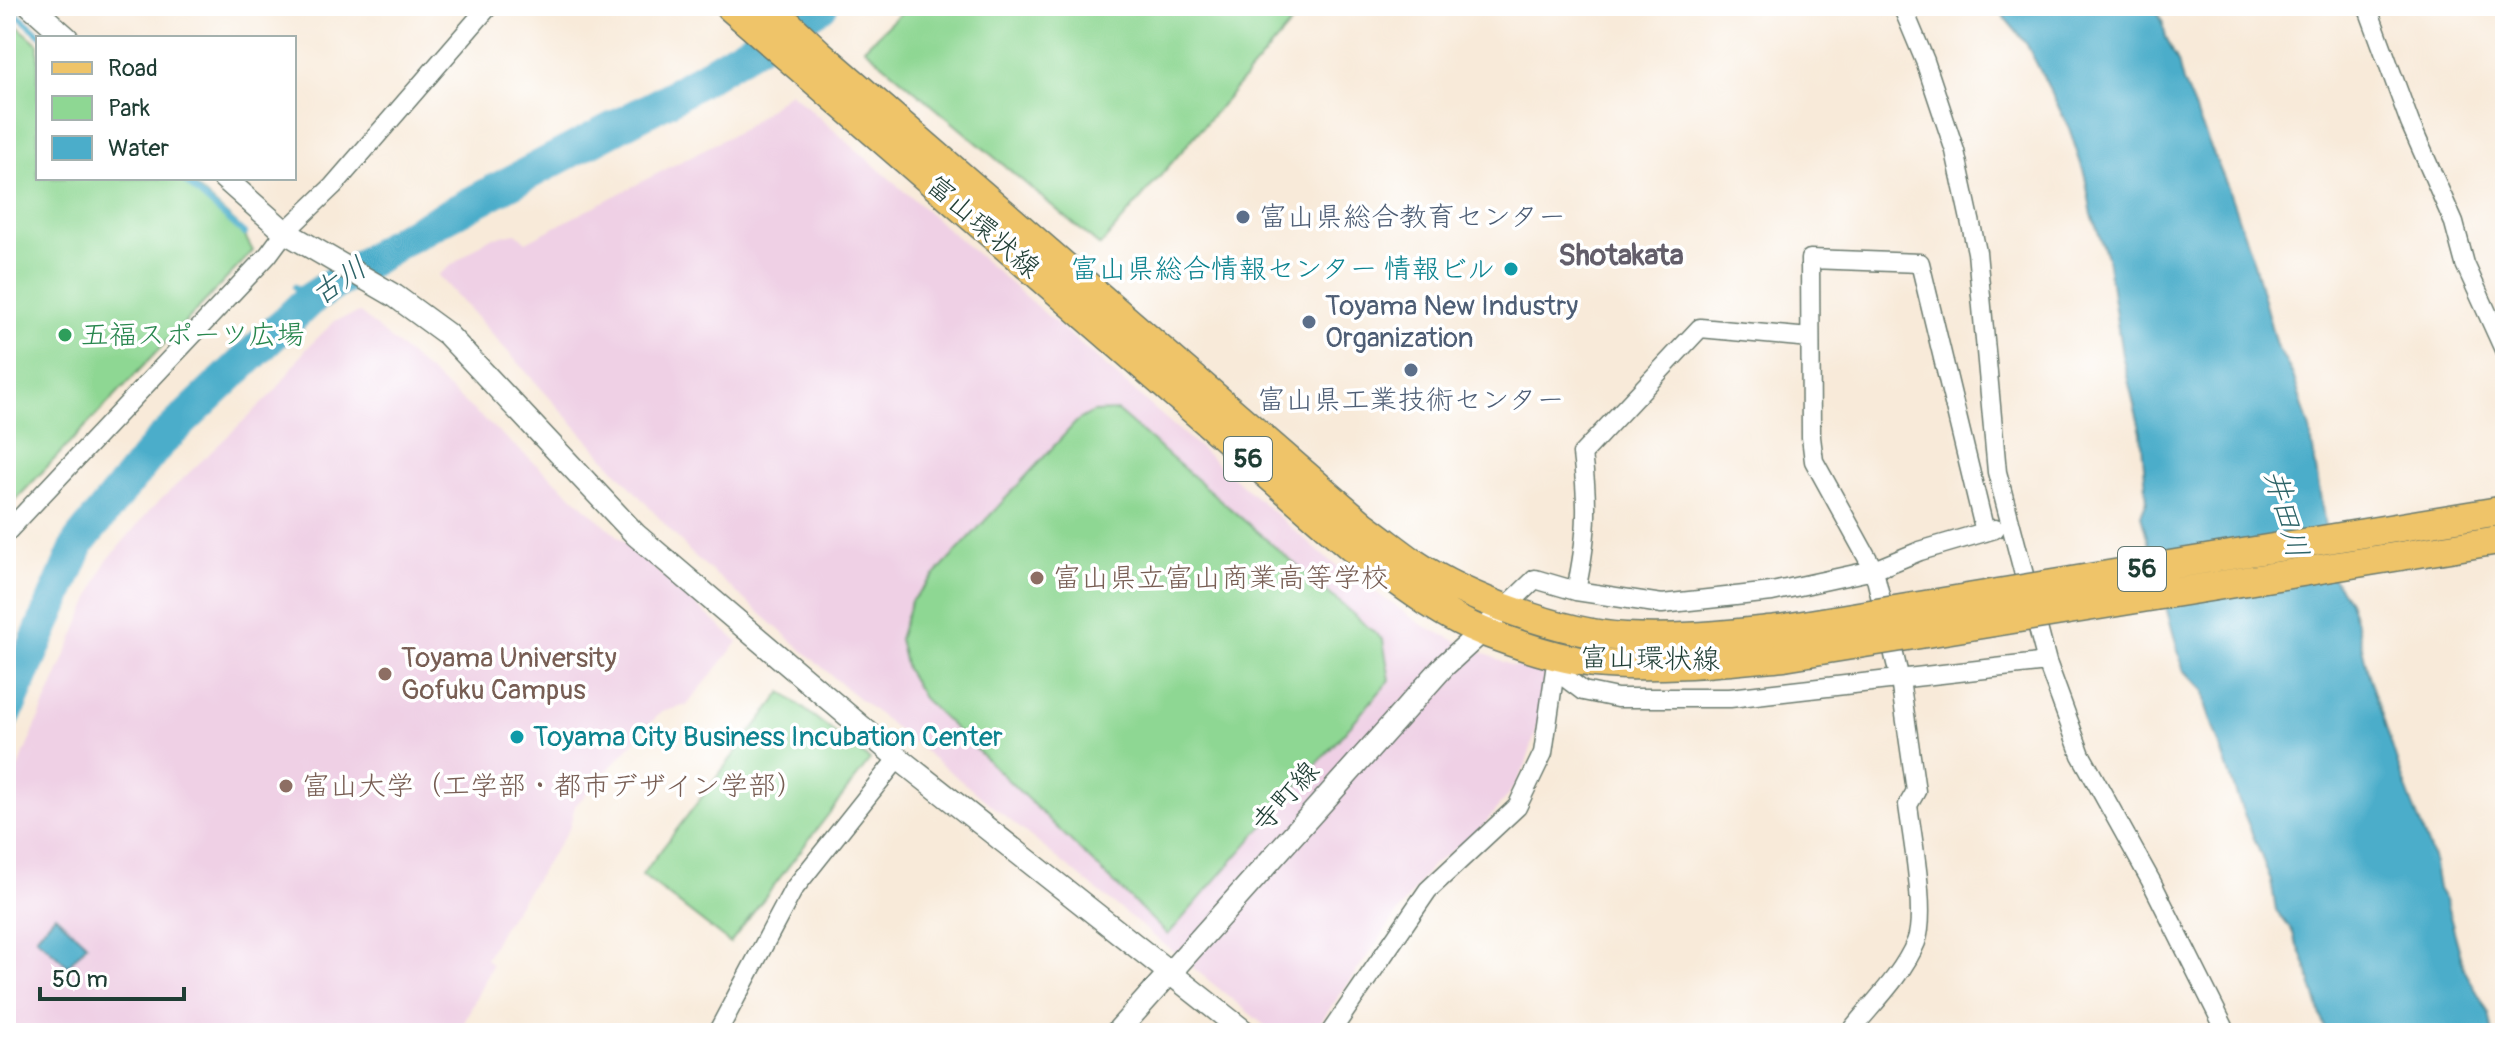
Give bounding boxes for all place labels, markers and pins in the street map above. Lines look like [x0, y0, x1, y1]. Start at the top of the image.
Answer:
place label: 富山県総合教育センター [1259, 200, 1566, 235]
marker: 富山県総合教育センター [1234, 208, 1252, 226]
place label: 富山県総合情報センター 情報ビル [1071, 252, 1495, 287]
marker: 富山県総合情報センター 情報ビル [1502, 260, 1520, 278]
place label: Toyama New Industry Organization [1325, 289, 1578, 356]
marker: Toyama New Industry Organization [1300, 313, 1318, 331]
place label: 五福スポーツ広場 [81, 318, 304, 353]
marker: 五福スポーツ広場 [56, 326, 74, 344]
marker: 富山県工業技術センター [1402, 361, 1420, 379]
place label: 富山県工業技術センター [1258, 383, 1564, 418]
place label: 富山県立富山商業高等学校 [1053, 561, 1389, 596]
marker: 富山県立富山商業高等学校 [1028, 569, 1046, 587]
place label: Toyama University Gofuku Campus [401, 641, 617, 708]
marker: Toyama University Gofuku Campus [376, 665, 394, 683]
place label: Toyama City Business Incubation Center [533, 720, 1003, 755]
marker: Toyama City Business Incubation Center [508, 728, 526, 746]
place label: 富山大学（工学部・都市デザイン学部） [302, 769, 804, 804]
marker: 富山大学（工学部・都市デザイン学部） [277, 777, 295, 795]

